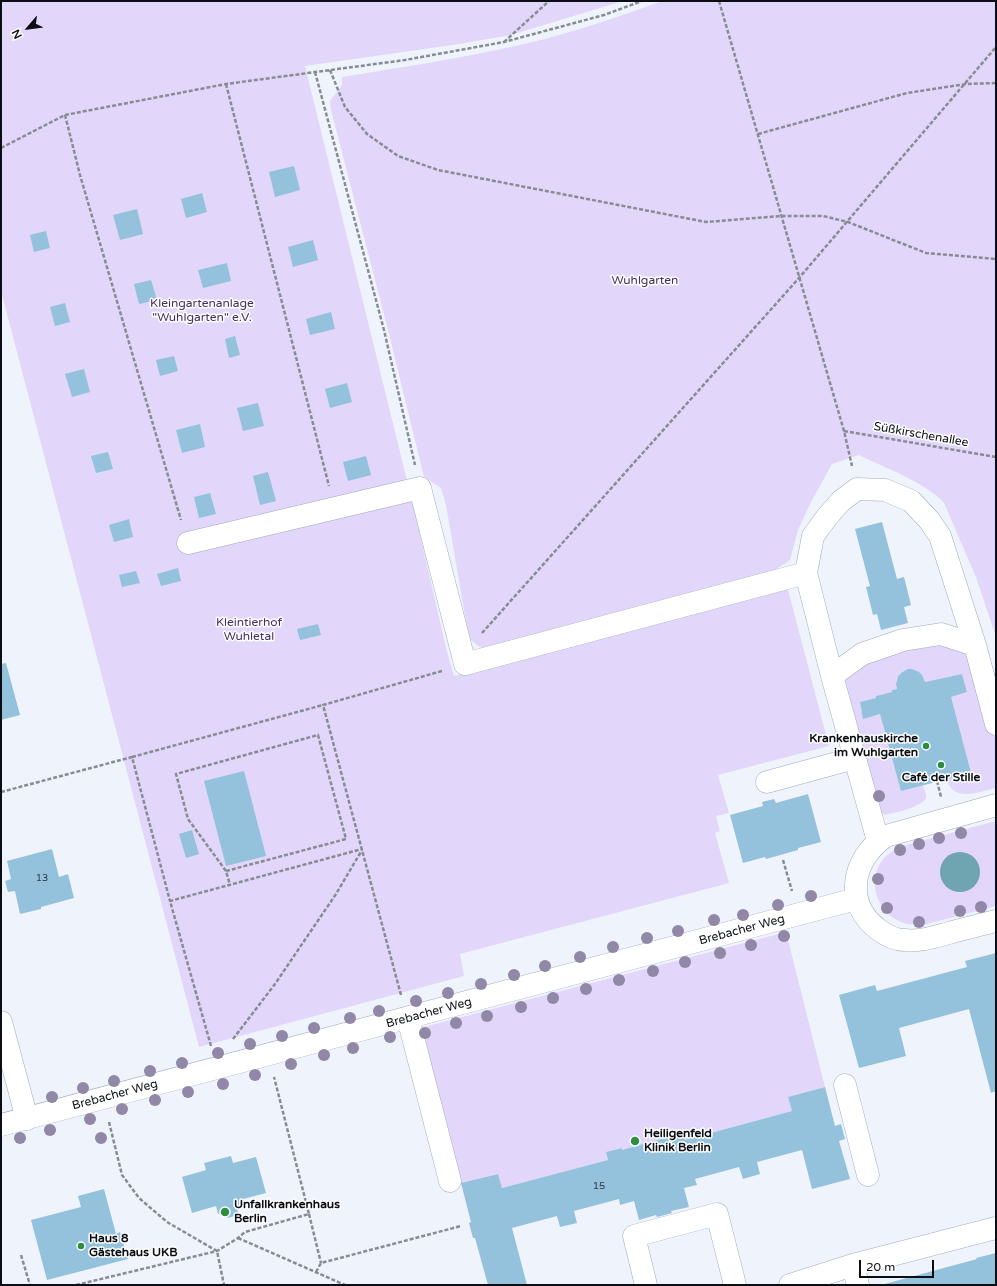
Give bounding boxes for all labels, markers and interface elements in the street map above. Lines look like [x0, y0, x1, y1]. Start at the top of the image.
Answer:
north arrow [8, 8, 48, 48]
text: N [9, 27, 25, 41]
park label: Wuhlgarten [612, 274, 678, 288]
park label: Kleingartenanlage "Wuhlgarten" e.V. [150, 297, 254, 325]
street label: Süßkirschenallee [873, 420, 969, 450]
park label: Kleintierhof Wuhletal [216, 616, 282, 644]
place label: Krankenhauskirche im Wuhlgarten [809, 732, 918, 760]
marker: Krankenhauskirche im Wuhlgarten [921, 741, 931, 751]
marker: Café der Stille [936, 760, 946, 770]
place label: Café der Stille [902, 771, 980, 785]
house number: 13 [36, 872, 48, 884]
street label: Brebacher Weg [698, 912, 786, 948]
street label: Brebacher Weg [385, 995, 473, 1031]
street label: Brebacher Weg [71, 1077, 159, 1113]
place label: Heiligenfeld Klinik Berlin [644, 1127, 712, 1155]
marker: Heiligenfeld Klinik Berlin [629, 1135, 641, 1147]
house number: 15 [593, 1180, 605, 1192]
place label: Unfallkrankenhaus Berlin [234, 1198, 340, 1226]
marker: Unfallkrankenhaus Berlin [219, 1206, 231, 1218]
place label: Haus 8 Gästehaus UKB [89, 1232, 177, 1260]
marker: Haus 8 Gästehaus UKB [76, 1241, 86, 1251]
scale bar [861, 1252, 936, 1278]
text: 20 m [866, 1260, 895, 1274]

